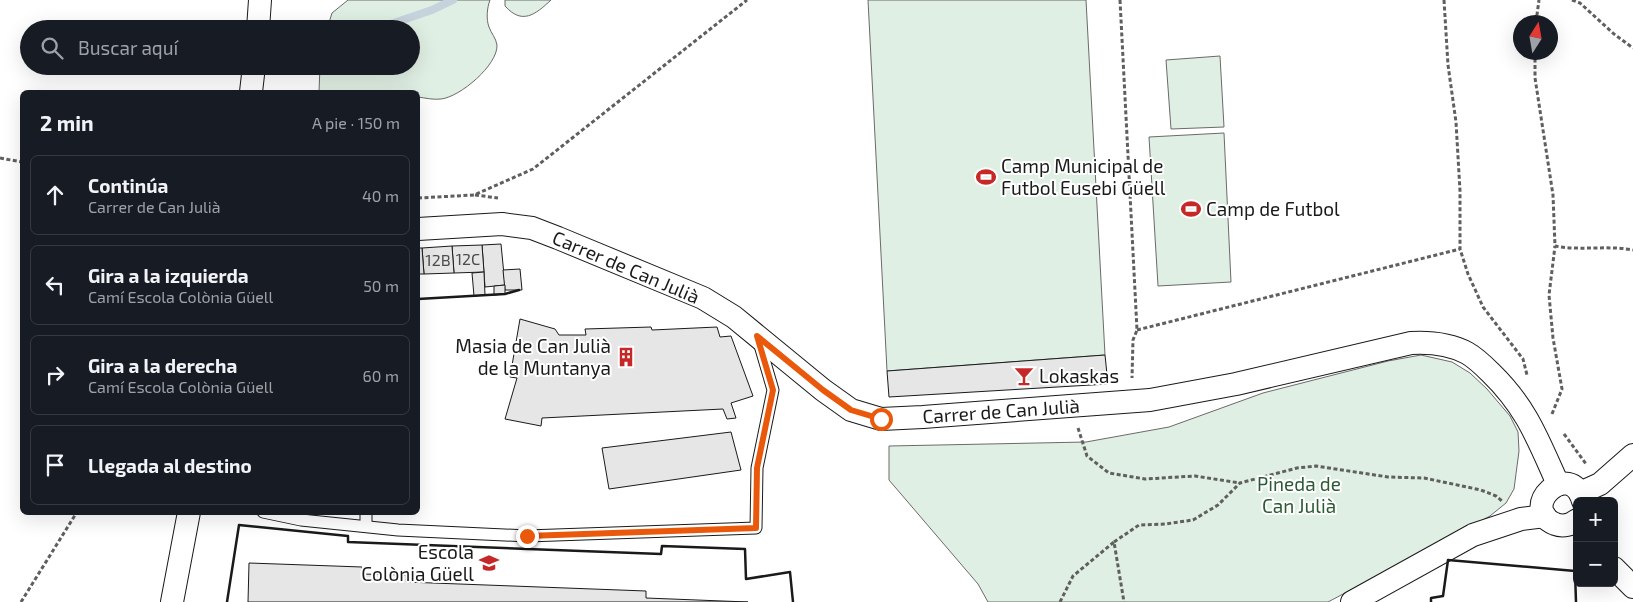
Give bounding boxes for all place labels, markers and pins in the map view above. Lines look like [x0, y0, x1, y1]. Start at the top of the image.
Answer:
place label: Camp Municipal de Futbol Eusebi Güell [1001, 154, 1166, 199]
sports icon: Camp Municipal de Futbol Eusebi Güell [975, 166, 997, 188]
place label: Camp de Futbol [1206, 197, 1340, 220]
sports icon: Camp de Futbol [1180, 198, 1202, 220]
place label: Masia de Can Julià de la Muntanya [455, 334, 611, 379]
building icon: Masia de Can Julià de la Muntanya [615, 346, 637, 368]
place label: Lokaskas [1039, 364, 1119, 387]
bar icon: Lokaskas [1013, 365, 1035, 387]
place label: Escola Colònia Güell [361, 540, 474, 585]
school or university icon: Escola Colònia Güell [478, 552, 500, 574]

